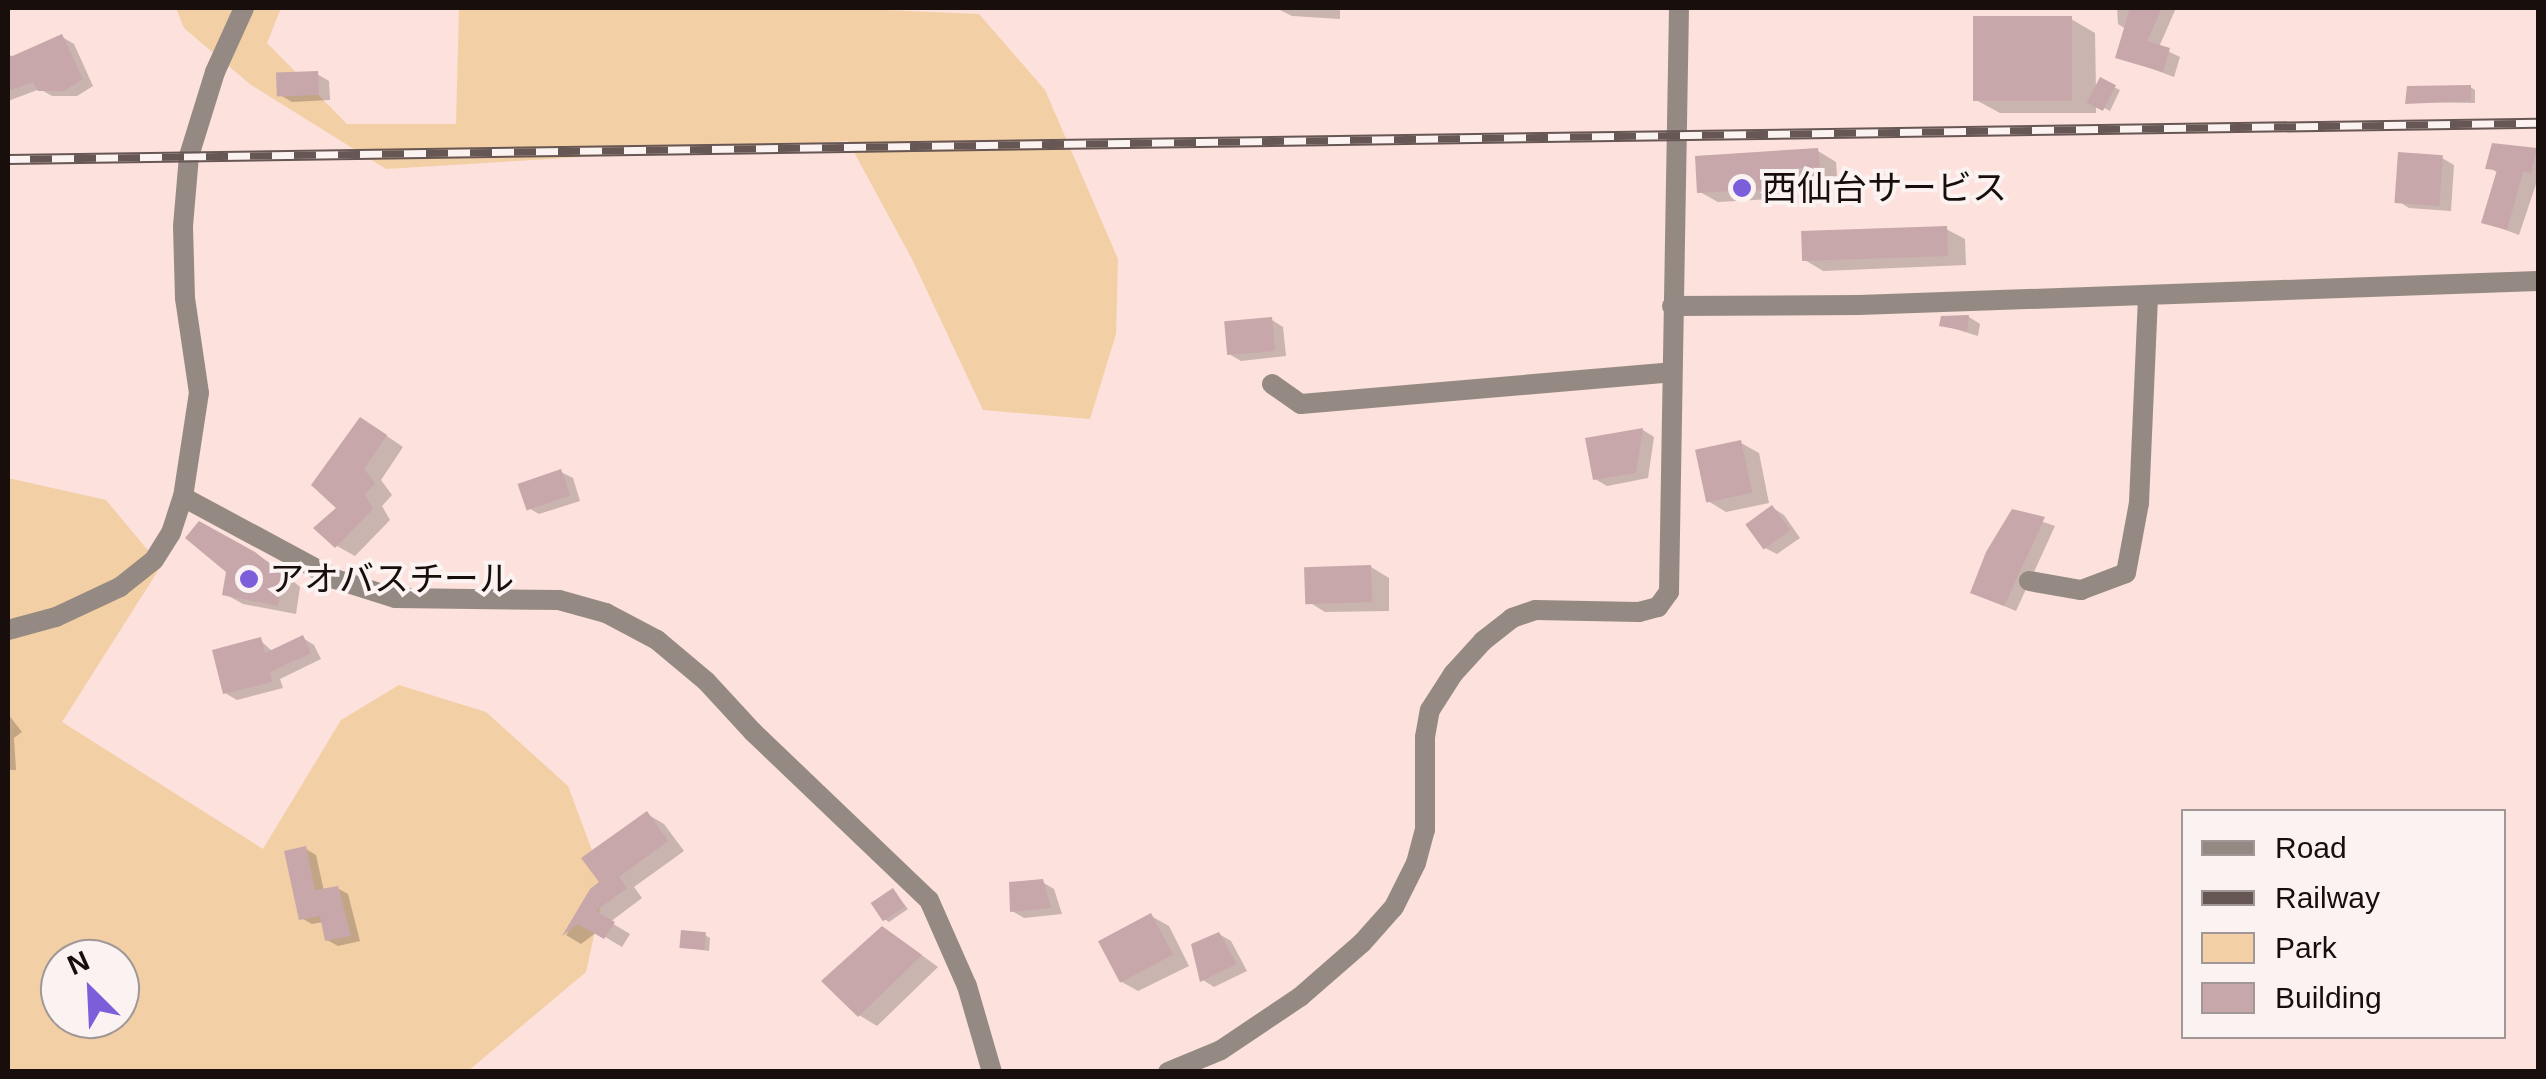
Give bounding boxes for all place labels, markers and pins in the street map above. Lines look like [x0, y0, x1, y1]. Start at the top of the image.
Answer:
place label: 西仙台サービス [1762, 167, 2007, 209]
marker: 西仙台サービス [1731, 177, 1753, 199]
place label: アオバスチール [269, 558, 514, 600]
marker: アオバスチール [238, 568, 260, 590]

